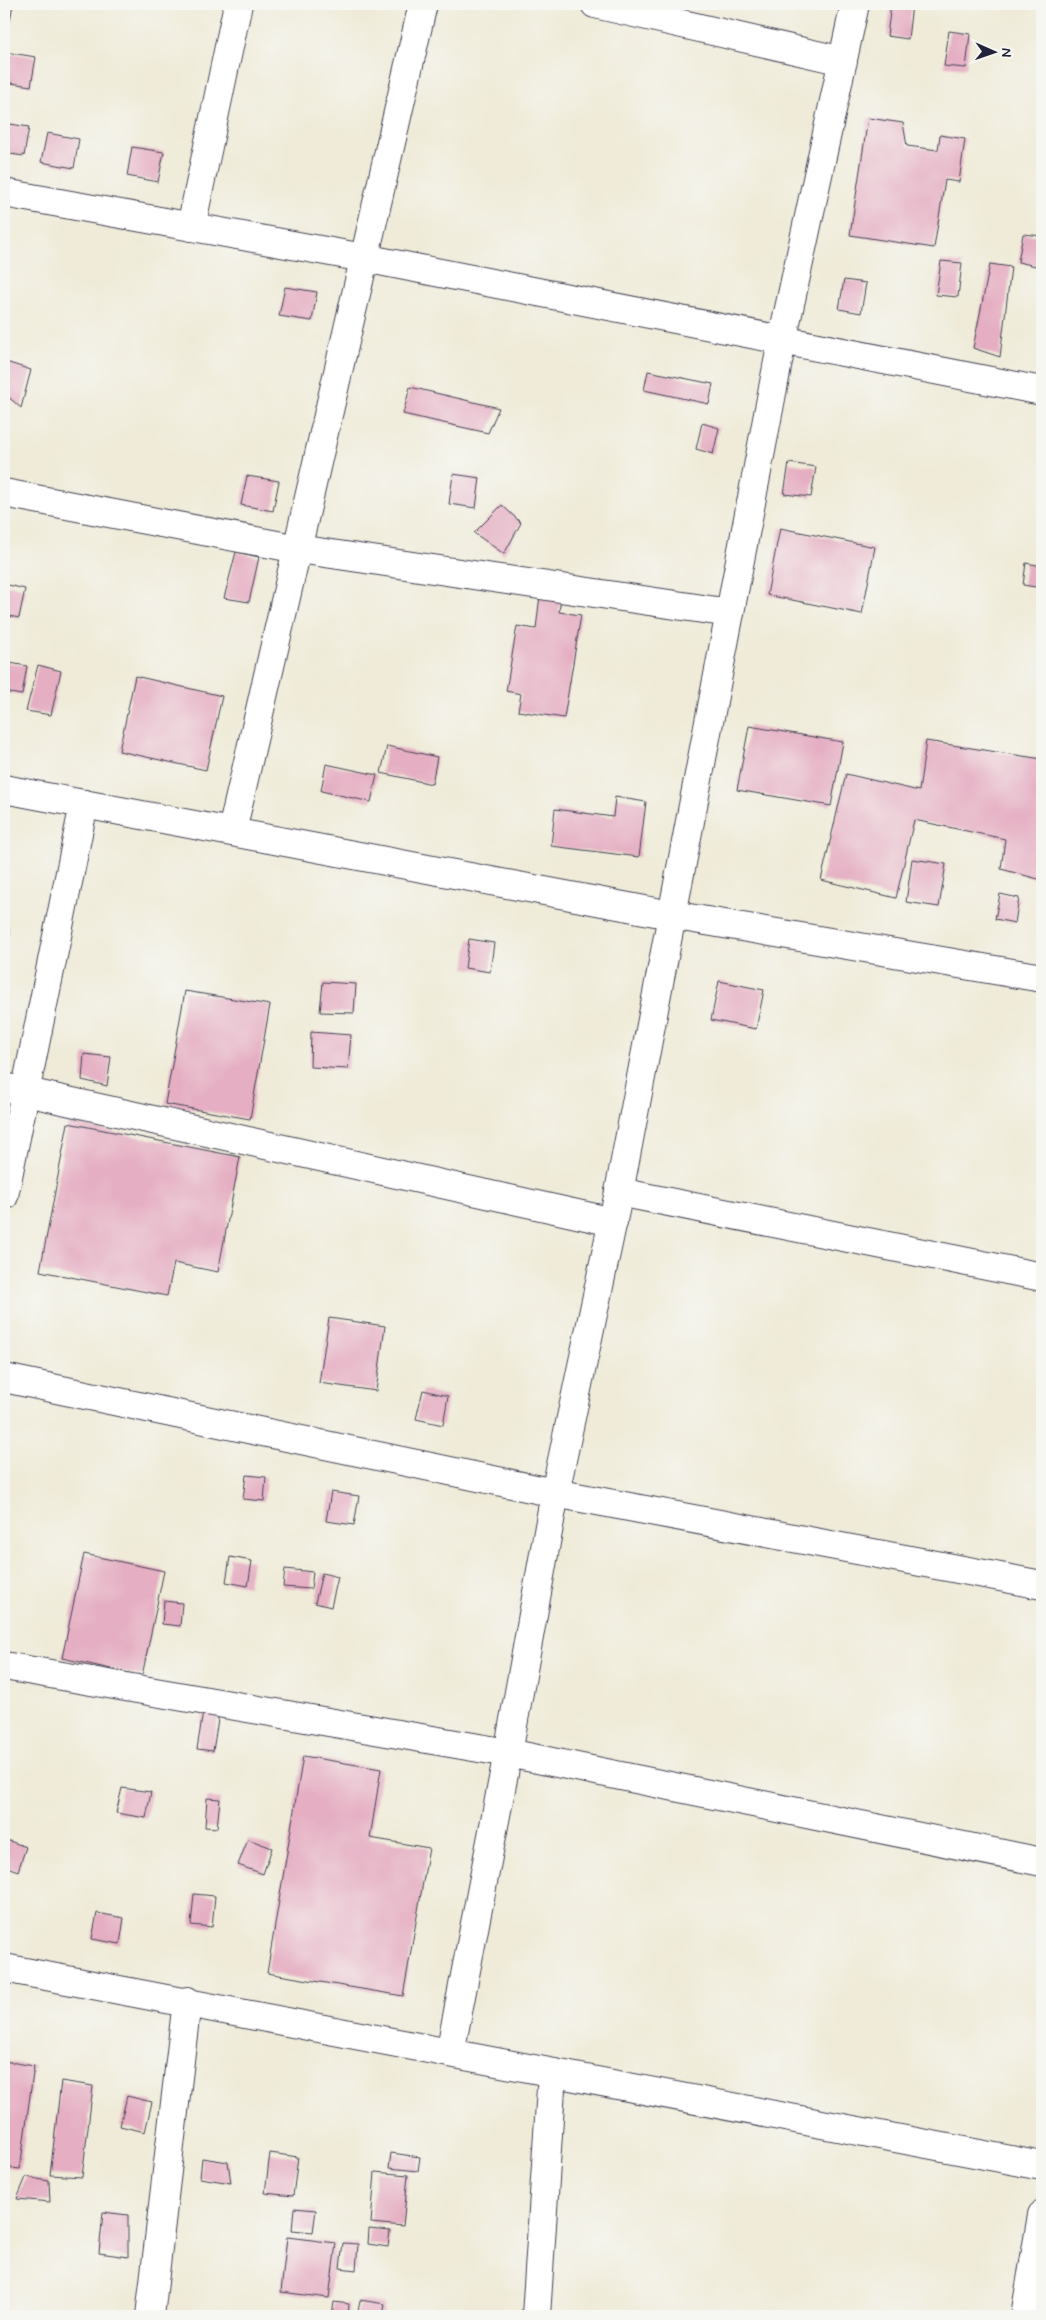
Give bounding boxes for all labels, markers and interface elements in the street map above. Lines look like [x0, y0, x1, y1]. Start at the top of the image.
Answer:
north arrow [968, 28, 1018, 78]
text: N [997, 47, 1015, 57]

